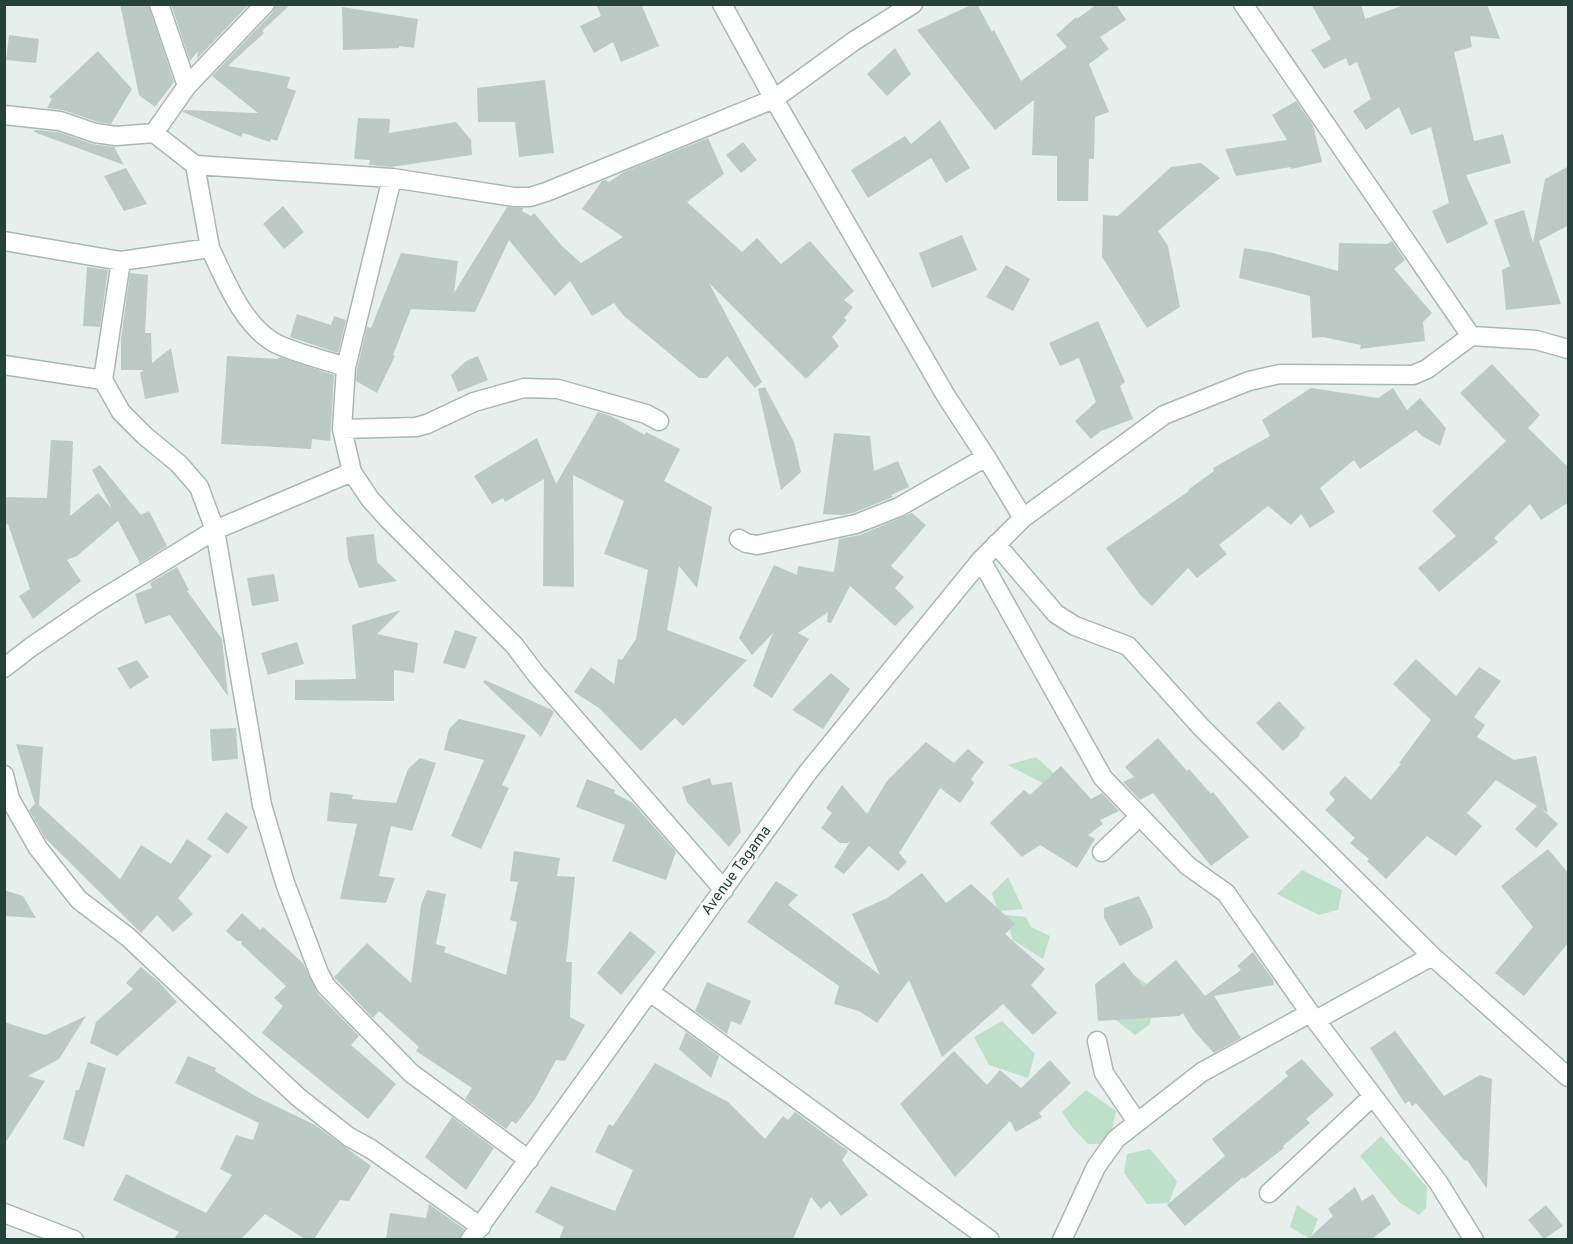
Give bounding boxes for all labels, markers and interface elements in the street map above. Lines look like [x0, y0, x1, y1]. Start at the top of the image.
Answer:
street label: Avenue Tagama [698, 822, 776, 920]

